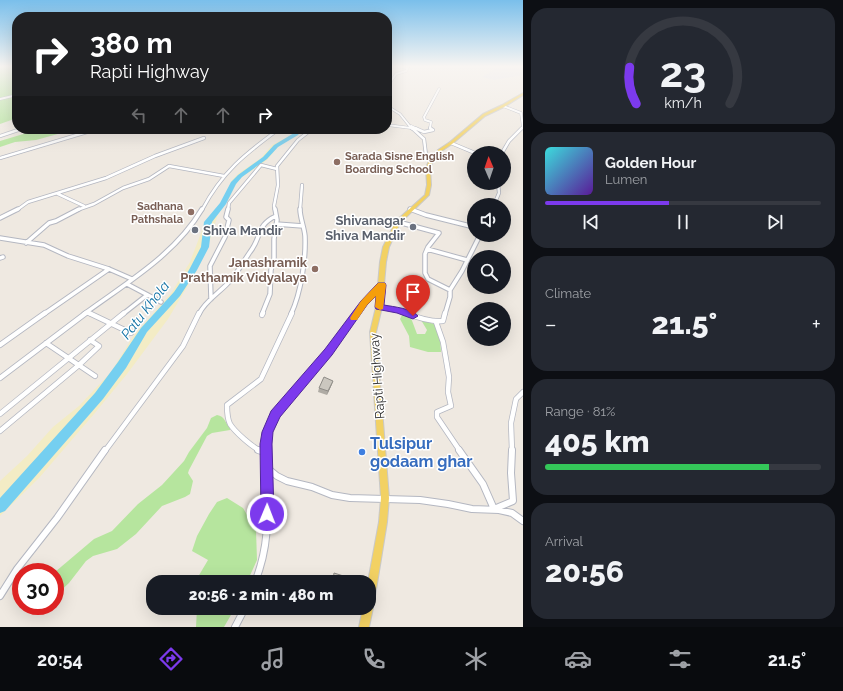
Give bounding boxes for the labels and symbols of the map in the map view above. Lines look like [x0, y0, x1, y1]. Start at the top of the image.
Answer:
north arrow [467, 146, 511, 190]
place label: Sarada Sisne English Boarding School [345, 150, 454, 176]
marker: Sarada Sisne English Boarding School [332, 157, 342, 167]
place label: Sadhana Pathshala [131, 200, 183, 226]
marker: Sadhana Pathshala [186, 207, 196, 217]
place label: Shivanagar Shiva Mandir [325, 213, 405, 243]
marker: Shivanagar Shiva Mandir [408, 222, 418, 232]
place label: Shiva Mandir [203, 223, 283, 238]
marker: Shiva Mandir [190, 225, 200, 235]
place label: Janashramik Prathamik Vidyalaya [180, 255, 308, 285]
marker: Janashramik Prathamik Vidyalaya [310, 264, 320, 274]
pin [396, 275, 430, 316]
water label: Patu Khola [117, 278, 173, 342]
street label: Rapti Highway [367, 333, 387, 419]
place label: Tulsipur godaam ghar [370, 434, 472, 471]
marker: Tulsipur godaam ghar [357, 447, 367, 457]
position arrow [246, 493, 288, 535]
speed limit sign: 30 [12, 563, 64, 615]

